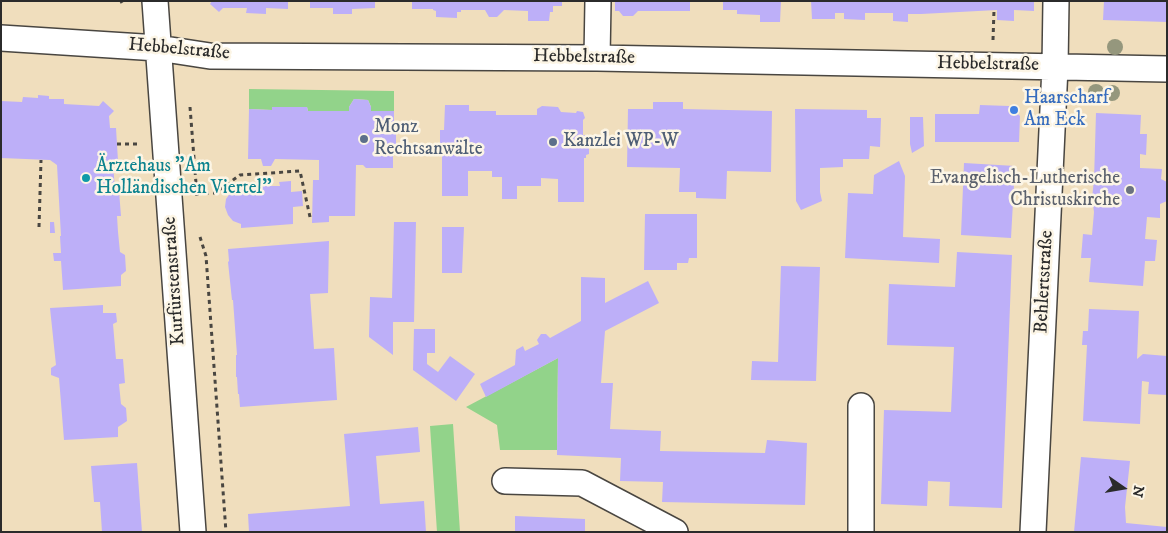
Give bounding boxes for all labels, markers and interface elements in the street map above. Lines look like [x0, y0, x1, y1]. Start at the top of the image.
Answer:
street label: Hebbelstraße [127, 34, 231, 66]
street label: Hebbelstraße [533, 46, 635, 70]
street label: Hebbelstraße [937, 53, 1039, 77]
place label: Haarscharf Am Eck [1024, 88, 1109, 132]
marker: Haarscharf Am Eck [1008, 104, 1020, 116]
place label: Monz Rechtsanwälte [374, 117, 483, 161]
place label: Kanzlei WP-W [563, 131, 679, 153]
marker: Monz Rechtsanwälte [358, 133, 370, 145]
marker: Kanzlei WP-W [547, 136, 559, 148]
place label: Ärztehaus "Am Holländischen Viertel" [96, 156, 272, 200]
place label: Evangelisch-Lutherische Christuskirche [930, 168, 1120, 212]
marker: Ärztehaus "Am Holländischen Viertel" [80, 172, 92, 184]
marker: Evangelisch-Lutherische Christuskirche [1124, 184, 1136, 196]
street label: Kurfürstenstraße [159, 216, 191, 346]
street label: Behlertstraße [1031, 230, 1059, 334]
north arrow [1098, 463, 1148, 513]
text: N [1128, 484, 1148, 499]

